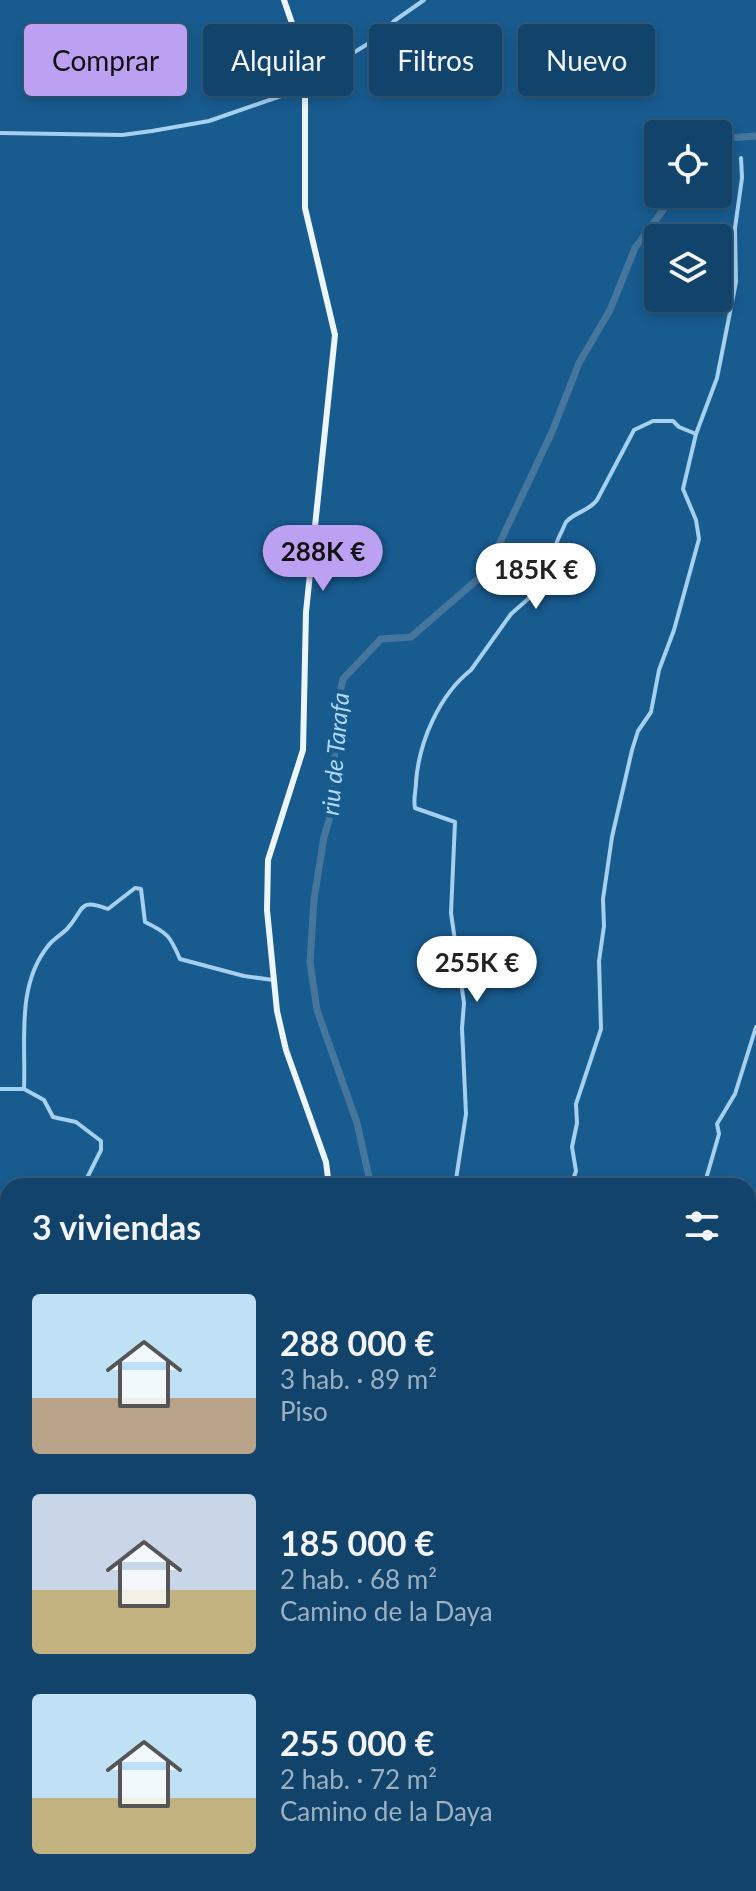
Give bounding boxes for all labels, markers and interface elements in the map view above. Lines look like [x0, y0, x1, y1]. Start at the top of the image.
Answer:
chip: Comprar [24, 24, 187, 96]
chip: Alquilar [203, 24, 353, 96]
chip: Filtros [369, 24, 502, 96]
chip: Nuevo [518, 24, 655, 96]
map controls [644, 120, 732, 312]
button: locate [644, 120, 732, 208]
button: layers [644, 224, 732, 312]
pin: 288K € [258, 525, 388, 593]
text: 288K € [281, 535, 365, 567]
pin: 185K € [471, 543, 601, 611]
text: 185K € [494, 553, 578, 585]
water label: riu de Tarafa [315, 691, 354, 816]
pin: 255K € [412, 936, 542, 1004]
text: 255K € [435, 946, 519, 978]
icon: filters [680, 1204, 724, 1248]
text: 3 viviendas [32, 1206, 201, 1247]
text: 288 000 € [280, 1322, 435, 1363]
icon: home [96, 1326, 192, 1422]
text: 3 hab. · 89 m² [280, 1363, 437, 1395]
text: Piso [280, 1395, 328, 1427]
text: 185 000 € [280, 1522, 435, 1563]
icon: home [96, 1526, 192, 1622]
text: 2 hab. · 68 m² [280, 1563, 437, 1595]
text: Camino de la Daya [280, 1595, 493, 1627]
text: 255 000 € [280, 1722, 435, 1763]
icon: home [96, 1726, 192, 1822]
text: 2 hab. · 72 m² [280, 1763, 437, 1795]
text: Camino de la Daya [280, 1795, 493, 1827]

